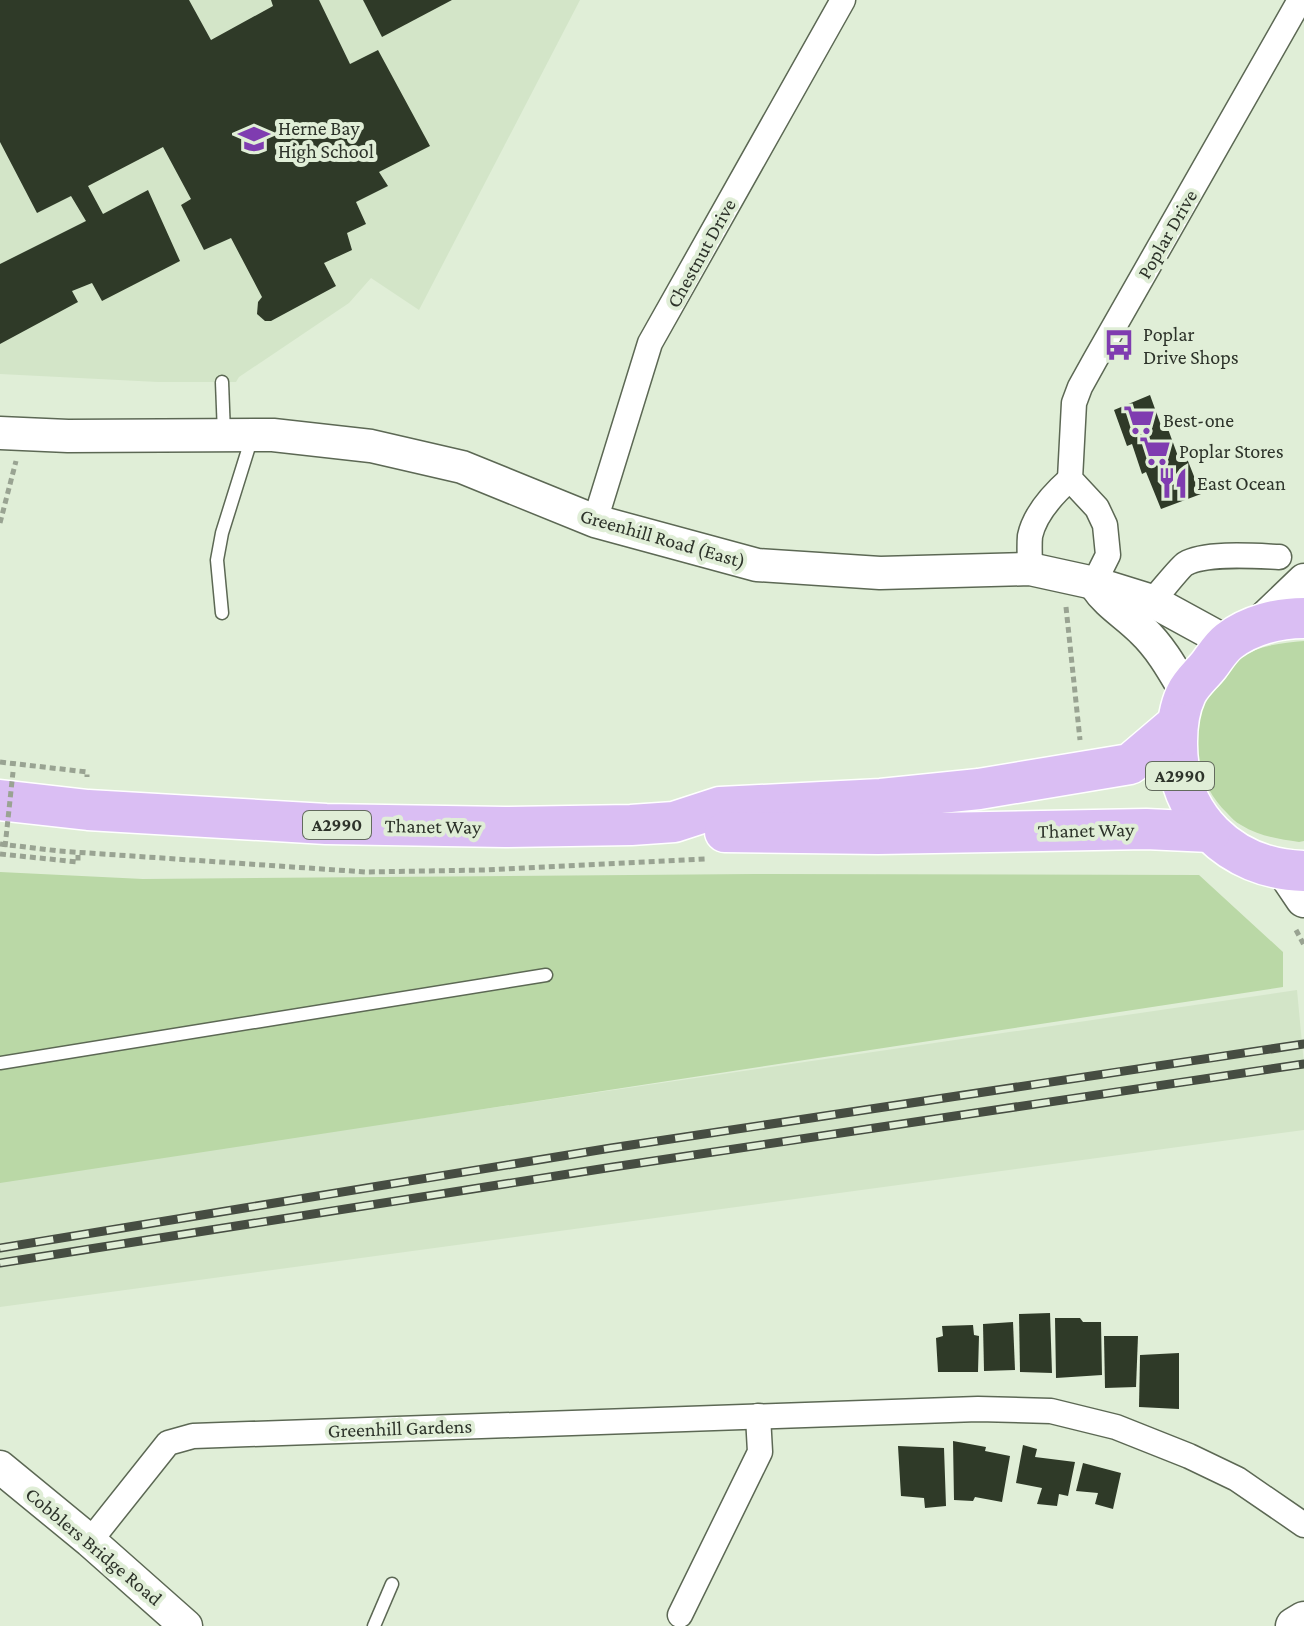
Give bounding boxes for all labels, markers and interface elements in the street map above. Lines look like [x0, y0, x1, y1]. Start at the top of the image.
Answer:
place label: Herne Bay High School [278, 117, 374, 163]
school or university icon: Herne Bay High School [237, 122, 271, 156]
street label: Poplar Drive [1133, 185, 1202, 283]
street label: Chestnut Drive [662, 195, 740, 311]
place label: Poplar Drive Shops [1143, 323, 1239, 369]
bus stop icon: Poplar Drive Shops [1102, 328, 1136, 362]
supermarket icon: Best-one [1122, 403, 1156, 437]
place label: Best-one [1163, 409, 1234, 431]
supermarket icon: Poplar Stores [1138, 434, 1172, 468]
place label: Poplar Stores [1179, 440, 1284, 463]
restaurant icon: East Ocean [1156, 466, 1190, 500]
place label: East Ocean [1197, 472, 1286, 494]
street label: Greenhill Road (East) [578, 504, 748, 573]
road number: A2990 [1146, 762, 1214, 790]
road number: A2990 [303, 811, 371, 839]
street label: Thanet Way [384, 814, 482, 839]
street label: Thanet Way [1038, 818, 1135, 843]
street label: Greenhill Gardens [327, 1414, 473, 1442]
street label: Cobblers Bridge Road [21, 1483, 167, 1611]

